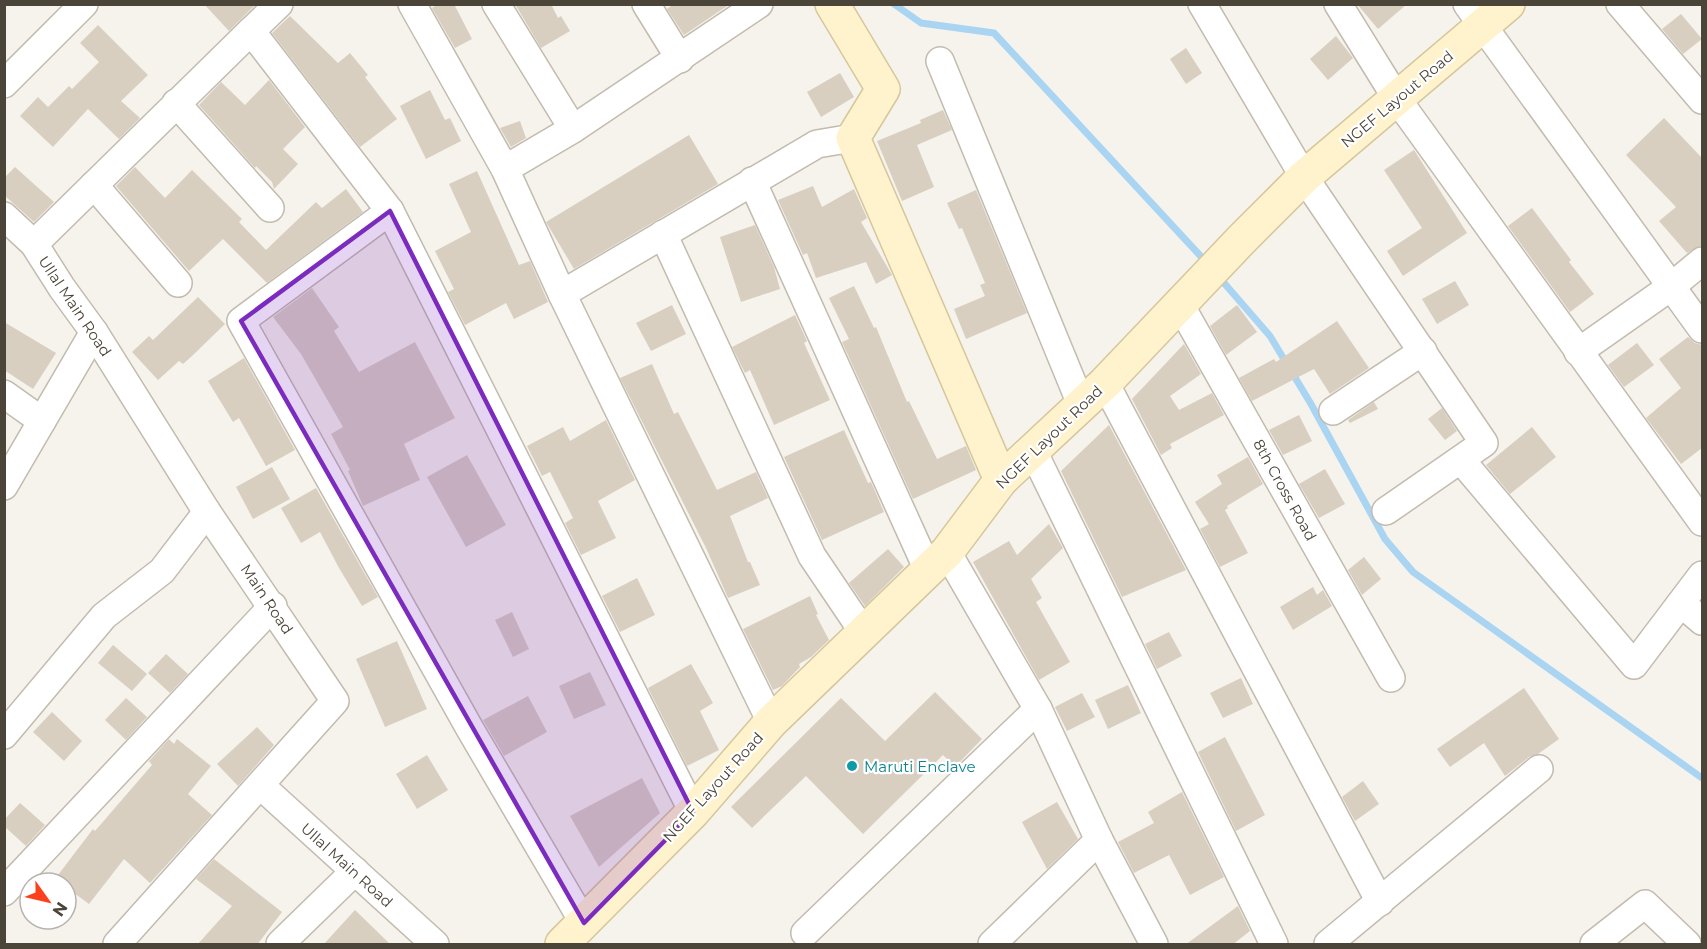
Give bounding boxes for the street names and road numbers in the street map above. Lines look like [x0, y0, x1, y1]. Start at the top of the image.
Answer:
street label: NGEF Layout Road [1337, 46, 1457, 152]
street label: Ullal Main Road [34, 252, 116, 360]
street label: NGEF Layout Road [992, 381, 1106, 493]
street label: 8th Cross Road [1249, 436, 1321, 544]
street label: Main Road [237, 560, 297, 638]
street label: NGEF Layout Road [659, 728, 767, 846]
street label: Ullal Main Road [297, 819, 397, 911]

